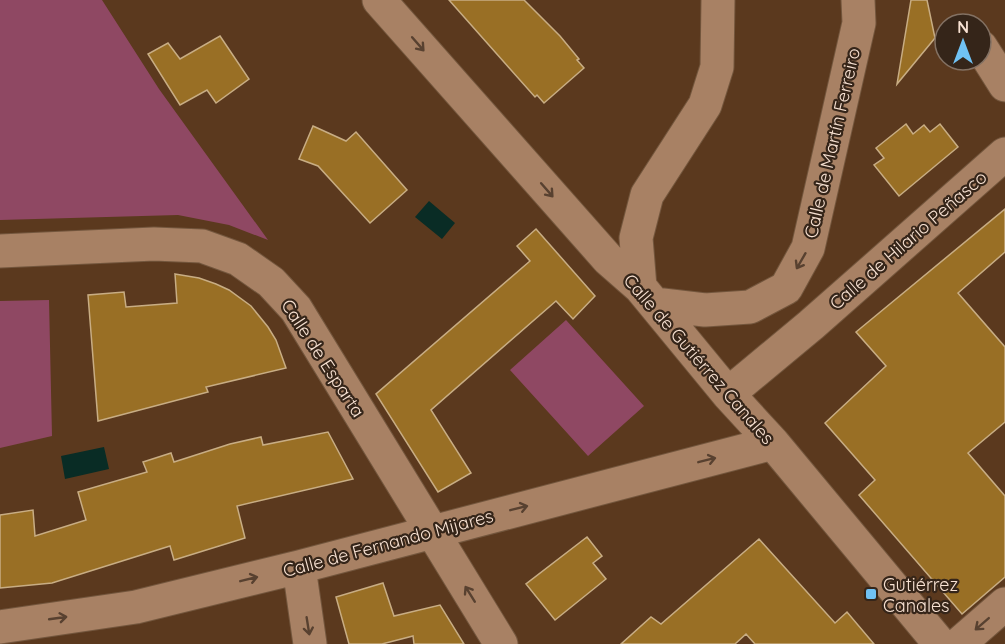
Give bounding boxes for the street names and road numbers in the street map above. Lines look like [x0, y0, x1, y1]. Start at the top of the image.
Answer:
street label: Calle de Martín Ferreiro [799, 45, 865, 241]
street label: Calle de Hilario Peñasco [825, 165, 991, 315]
street label: Calle de Gutiérrez Canales [619, 269, 779, 449]
street label: Calle de Esparta [276, 295, 370, 421]
street label: Calle de Fernando Mijares [280, 504, 496, 582]

